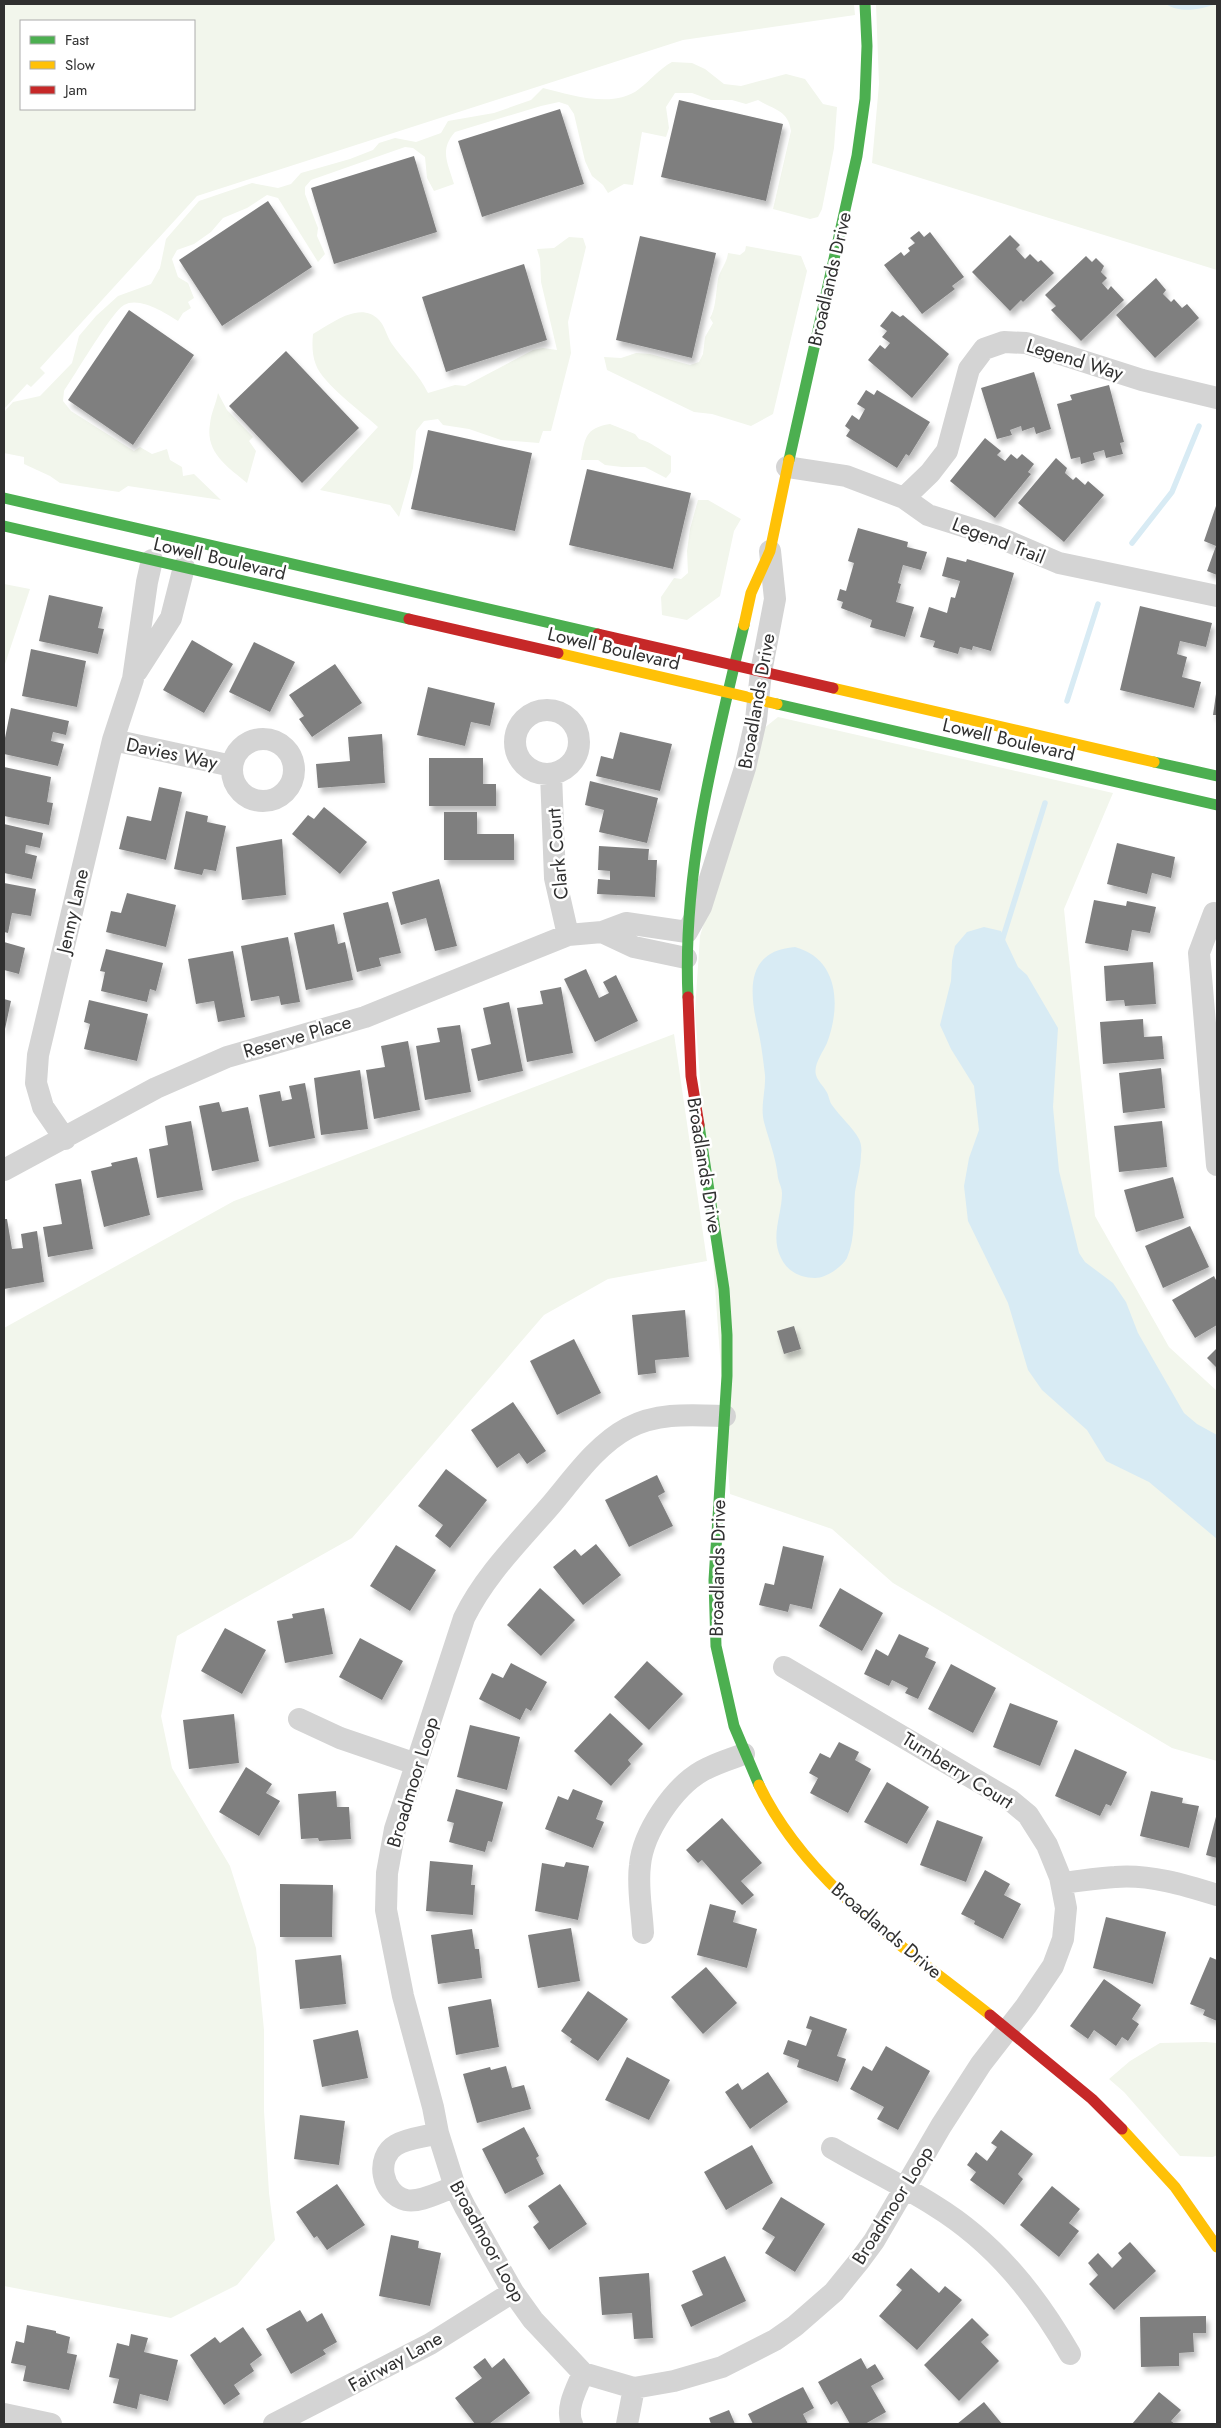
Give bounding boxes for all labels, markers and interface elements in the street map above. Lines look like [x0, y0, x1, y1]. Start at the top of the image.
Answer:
legend [20, 20, 195, 110]
text: Fast [65, 29, 89, 51]
text: Slow [65, 54, 96, 76]
text: Jam [63, 79, 88, 101]
street label: Broadlands Drive [801, 209, 858, 349]
street label: Legend Way [1023, 332, 1127, 387]
street label: Legend Trail [948, 510, 1049, 571]
street label: Lowell Boulevard [151, 530, 289, 587]
street label: Lowell Boulevard [545, 620, 683, 677]
street label: Broadlands Drive [731, 631, 782, 771]
street label: Lowell Boulevard [940, 711, 1078, 768]
street label: Davies Way [124, 731, 221, 776]
street label: Clark Court [540, 807, 575, 901]
street label: Jenny Lane [49, 866, 95, 959]
street label: Reserve Place [240, 1008, 355, 1065]
street label: Broadlands Drive [680, 1095, 729, 1235]
street label: Broadlands Drive [703, 1499, 732, 1637]
street label: Broadmoor Loop [380, 1713, 445, 1851]
street label: Turnberry Court [897, 1725, 1019, 1816]
street label: Broadlands Drive [825, 1876, 948, 1985]
street label: Broadmoor Loop [845, 2141, 940, 2270]
street label: Broadmoor Loop [443, 2176, 532, 2307]
street label: Fairway Lane [343, 2324, 447, 2398]

